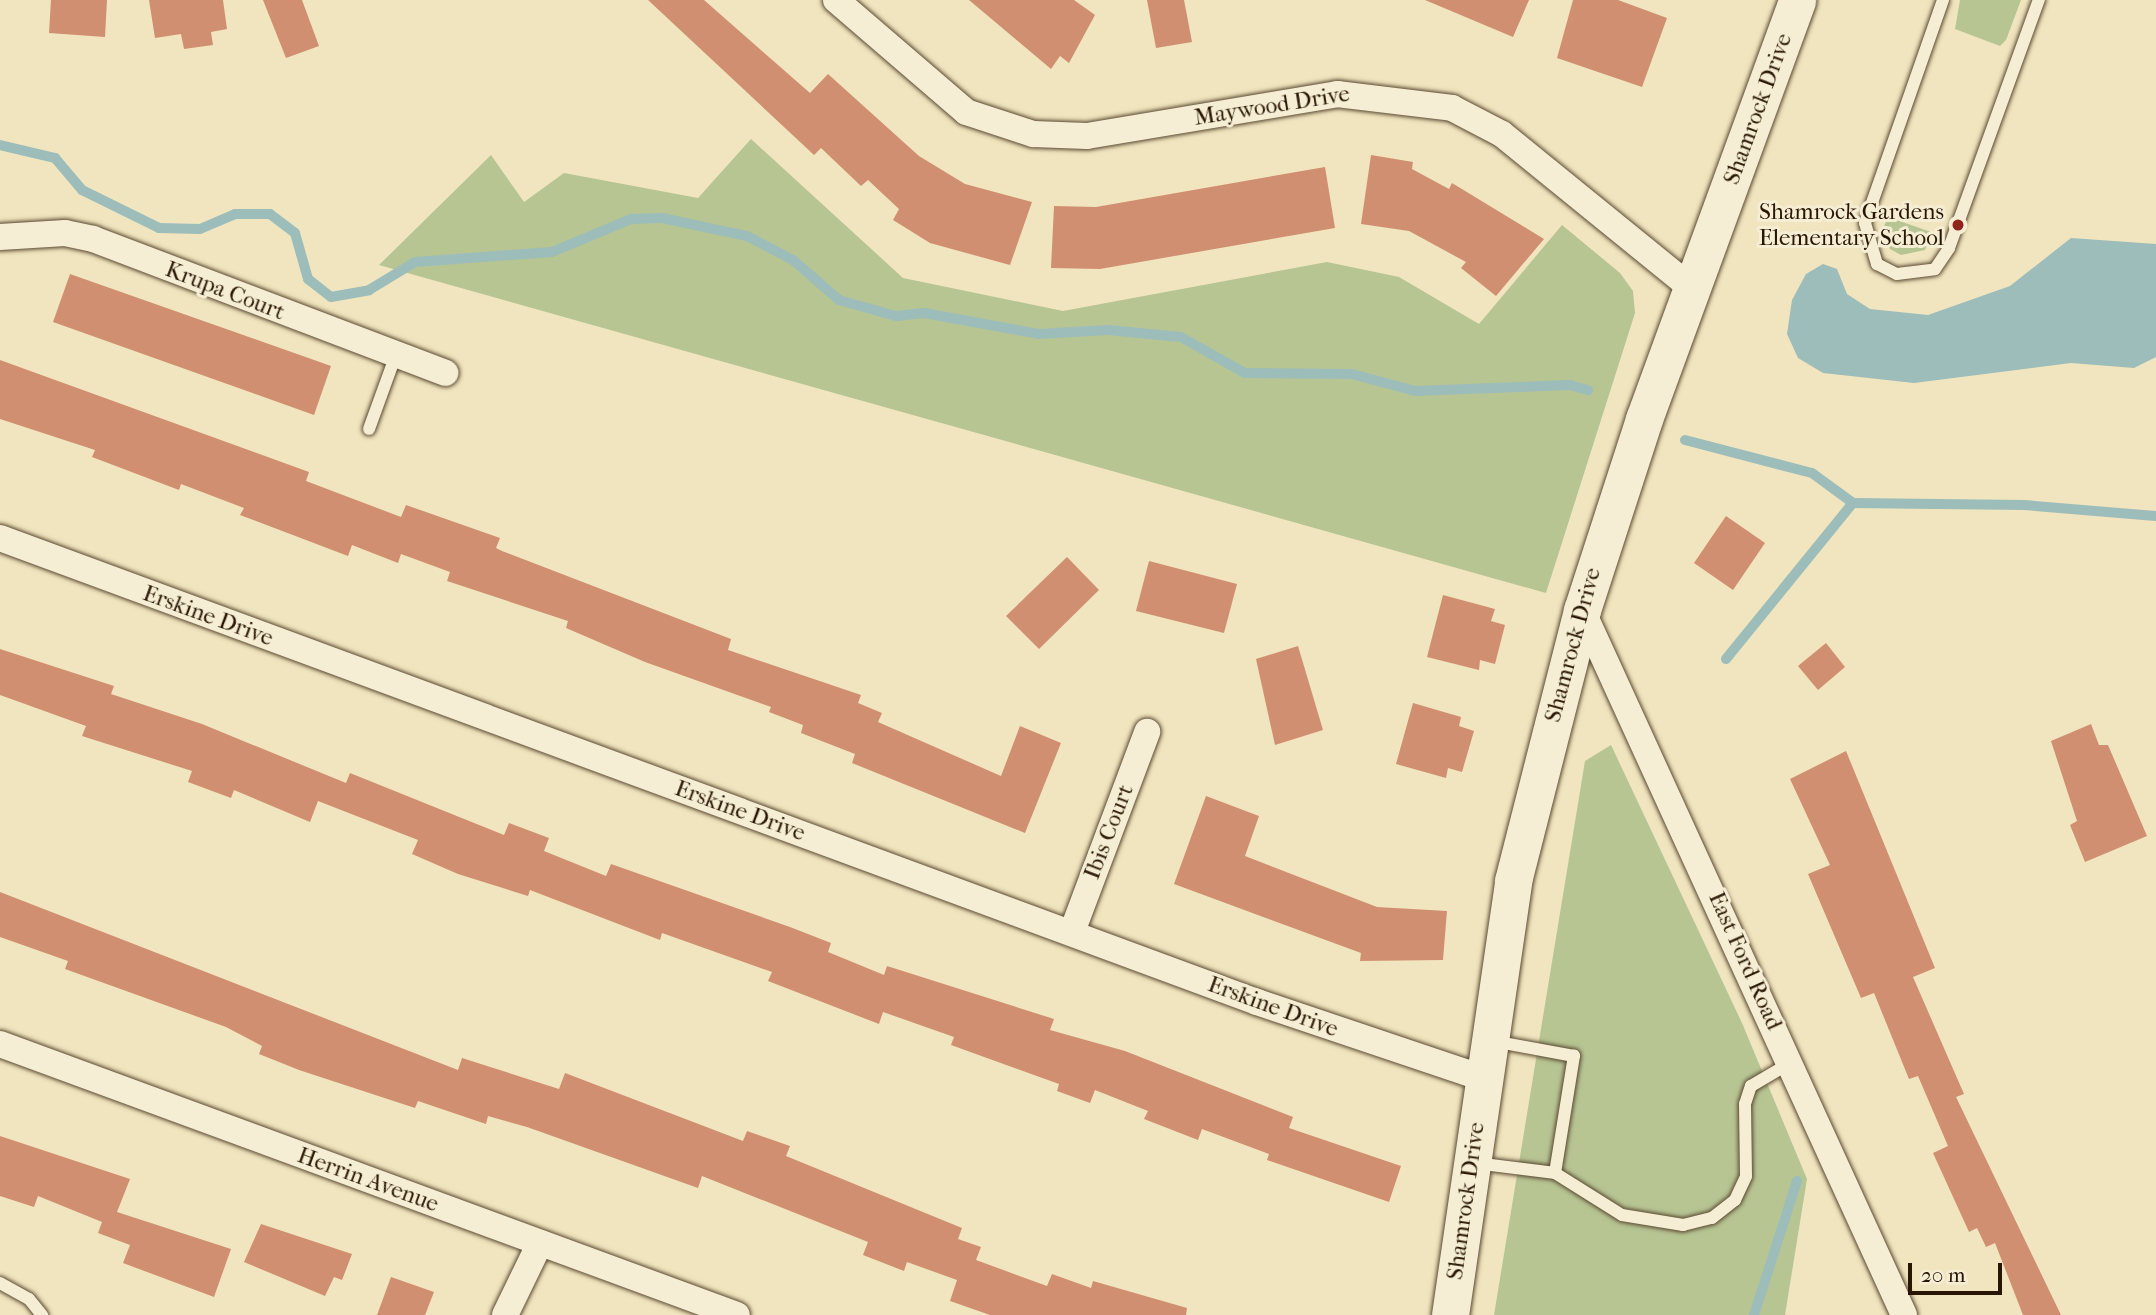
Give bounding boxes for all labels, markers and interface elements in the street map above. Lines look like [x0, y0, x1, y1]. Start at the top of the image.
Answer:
street label: Shamrock Drive [1718, 30, 1798, 188]
street label: Maywood Drive [1192, 80, 1352, 132]
place label: Shamrock Gardens Elementary School [1759, 198, 1944, 252]
marker: Shamrock Gardens Elementary School [1950, 217, 1966, 233]
street label: Krupa Court [161, 256, 289, 326]
street label: Shamrock Drive [1539, 565, 1607, 725]
street label: Erskine Drive [139, 580, 277, 652]
street label: Erskine Drive [671, 775, 809, 847]
street label: Ibis Court [1078, 781, 1140, 883]
street label: East Ford Road [1702, 888, 1788, 1034]
street label: Erskine Drive [1204, 971, 1342, 1043]
street label: Shamrock Drive [1441, 1120, 1491, 1282]
street label: Herrin Avenue [294, 1142, 442, 1218]
scale bar [1911, 1248, 2006, 1292]
text: 20 m [1921, 1263, 1965, 1287]

